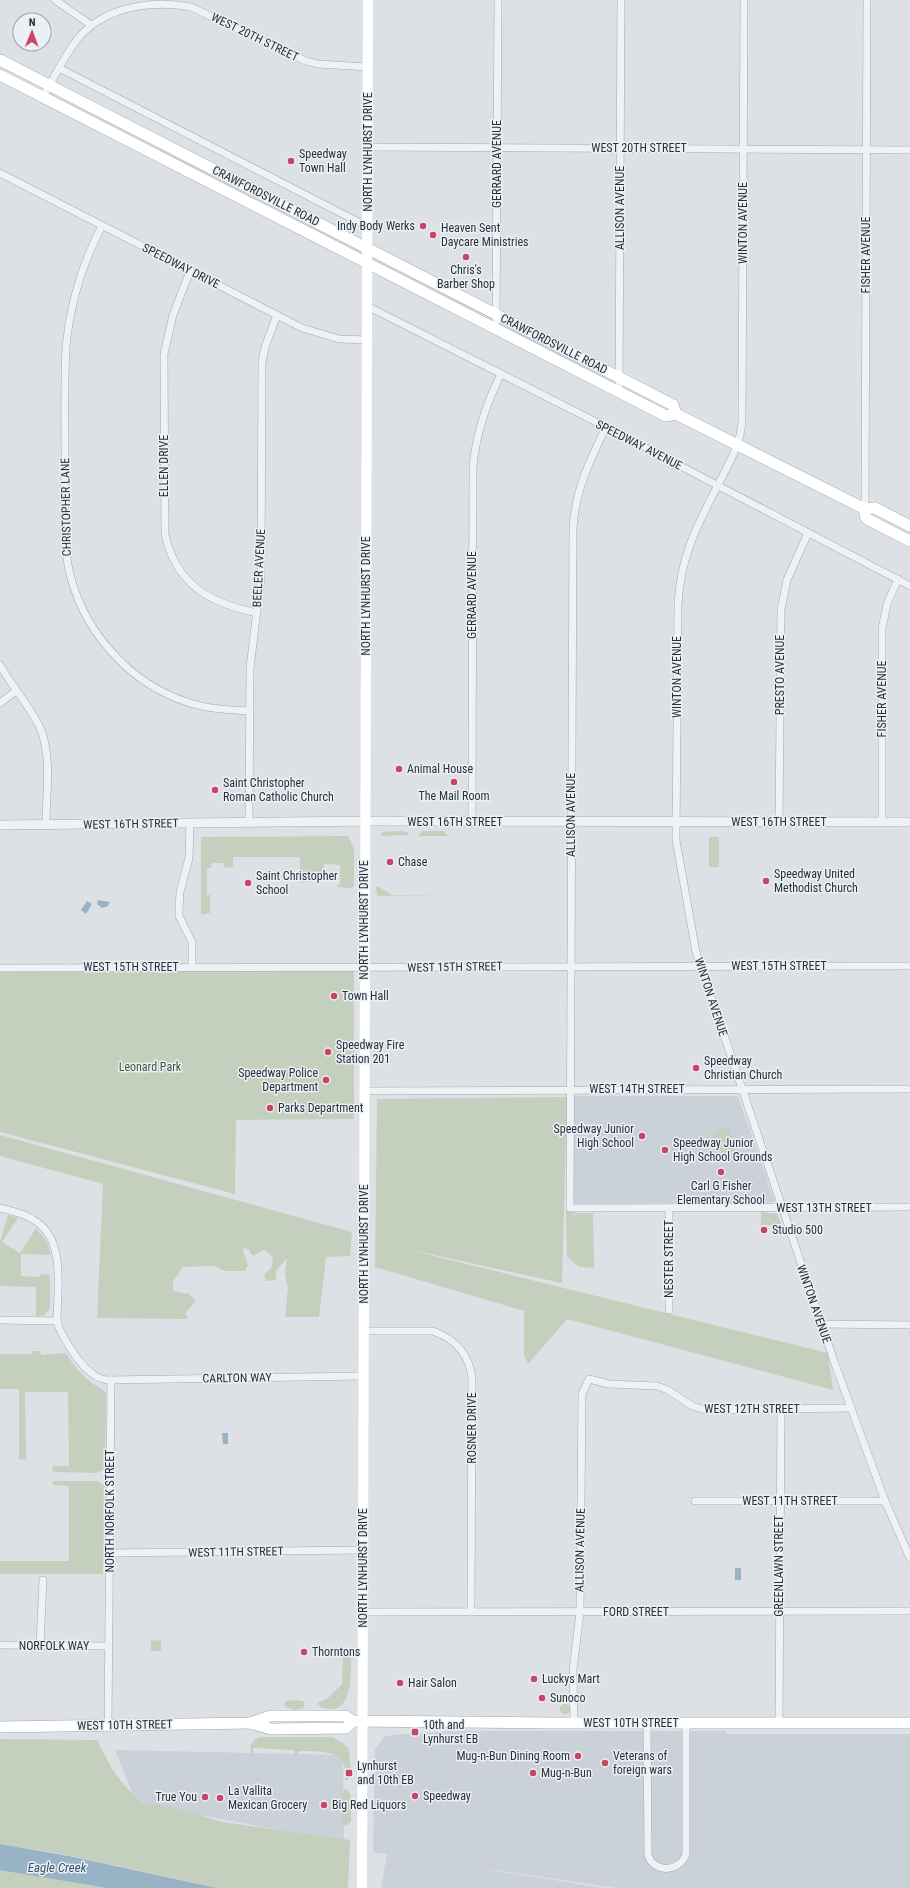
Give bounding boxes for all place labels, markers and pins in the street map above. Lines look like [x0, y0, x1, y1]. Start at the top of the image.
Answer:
place label: Speedway Town Hall [299, 147, 347, 175]
marker: Speedway Town Hall [286, 156, 296, 166]
place label: Indy Body Werks [337, 219, 415, 233]
marker: Indy Body Werks [418, 221, 428, 231]
place label: Heaven Sent Daycare Ministries [441, 221, 529, 249]
marker: Heaven Sent Daycare Ministries [428, 230, 438, 240]
marker: Chris's Barber Shop [461, 252, 471, 262]
place label: Chris's Barber Shop [437, 263, 495, 291]
place label: Animal House [407, 762, 474, 776]
marker: Animal House [394, 764, 404, 774]
place label: Saint Christopher Roman Catholic Church [223, 776, 334, 804]
marker: The Mail Room [449, 777, 459, 787]
marker: Saint Christopher Roman Catholic Church [210, 785, 220, 795]
place label: The Mail Room [419, 789, 489, 803]
place label: Chase [398, 855, 428, 869]
marker: Chase [385, 857, 395, 867]
place label: Speedway United Methodist Church [774, 867, 858, 895]
place label: Saint Christopher School [256, 869, 338, 897]
marker: Speedway United Methodist Church [761, 876, 771, 886]
marker: Saint Christopher School [243, 878, 253, 888]
place label: Town Hall [342, 989, 389, 1003]
marker: Town Hall [329, 991, 339, 1001]
place label: Speedway Fire Station 201 [336, 1038, 405, 1066]
marker: Speedway Fire Station 201 [323, 1047, 333, 1057]
place label: Speedway Christian Church [704, 1054, 783, 1082]
marker: Speedway Christian Church [691, 1063, 701, 1073]
place label: Speedway Police Department [238, 1066, 318, 1094]
marker: Speedway Police Department [321, 1075, 331, 1085]
place label: Parks Department [278, 1101, 364, 1115]
marker: Parks Department [265, 1103, 275, 1113]
place label: Speedway Junior High School [554, 1122, 634, 1150]
marker: Speedway Junior High School [637, 1131, 647, 1141]
place label: Speedway Junior High School Grounds [673, 1136, 772, 1164]
marker: Speedway Junior High School Grounds [660, 1145, 670, 1155]
marker: Carl G Fisher Elementary School [716, 1167, 726, 1177]
place label: Carl G Fisher Elementary School [677, 1179, 765, 1207]
place label: Studio 500 [772, 1223, 823, 1237]
marker: Studio 500 [759, 1225, 769, 1235]
place label: Thorntons [312, 1645, 360, 1659]
marker: Thorntons [299, 1647, 309, 1657]
place label: Luckys Mart [542, 1672, 600, 1686]
marker: Luckys Mart [529, 1674, 539, 1684]
place label: Hair Salon [408, 1676, 457, 1690]
marker: Hair Salon [395, 1678, 405, 1688]
place label: Sunoco [550, 1691, 585, 1705]
marker: Sunoco [537, 1693, 547, 1703]
place label: 10th and Lynhurst EB [423, 1718, 478, 1746]
marker: 10th and Lynhurst EB [410, 1727, 420, 1737]
place label: Mug-n-Bun Dining Room [456, 1749, 570, 1763]
place label: Veterans of foreign wars [613, 1749, 672, 1777]
marker: Mug-n-Bun Dining Room [573, 1751, 583, 1761]
marker: Veterans of foreign wars [600, 1758, 610, 1768]
place label: Lynhurst and 10th EB [357, 1759, 414, 1787]
place label: Mug-n-Bun [541, 1766, 592, 1780]
marker: Lynhurst and 10th EB [344, 1768, 354, 1778]
marker: Mug-n-Bun [528, 1768, 538, 1778]
place label: La Vallita Mexican Grocery [228, 1784, 307, 1812]
place label: Speedway [423, 1789, 471, 1803]
place label: True You [156, 1790, 197, 1804]
marker: Speedway [410, 1791, 420, 1801]
marker: True You [200, 1792, 210, 1802]
marker: La Vallita Mexican Grocery [215, 1793, 225, 1803]
place label: Big Red Liquors [332, 1798, 406, 1812]
marker: Big Red Liquors [319, 1800, 329, 1810]

